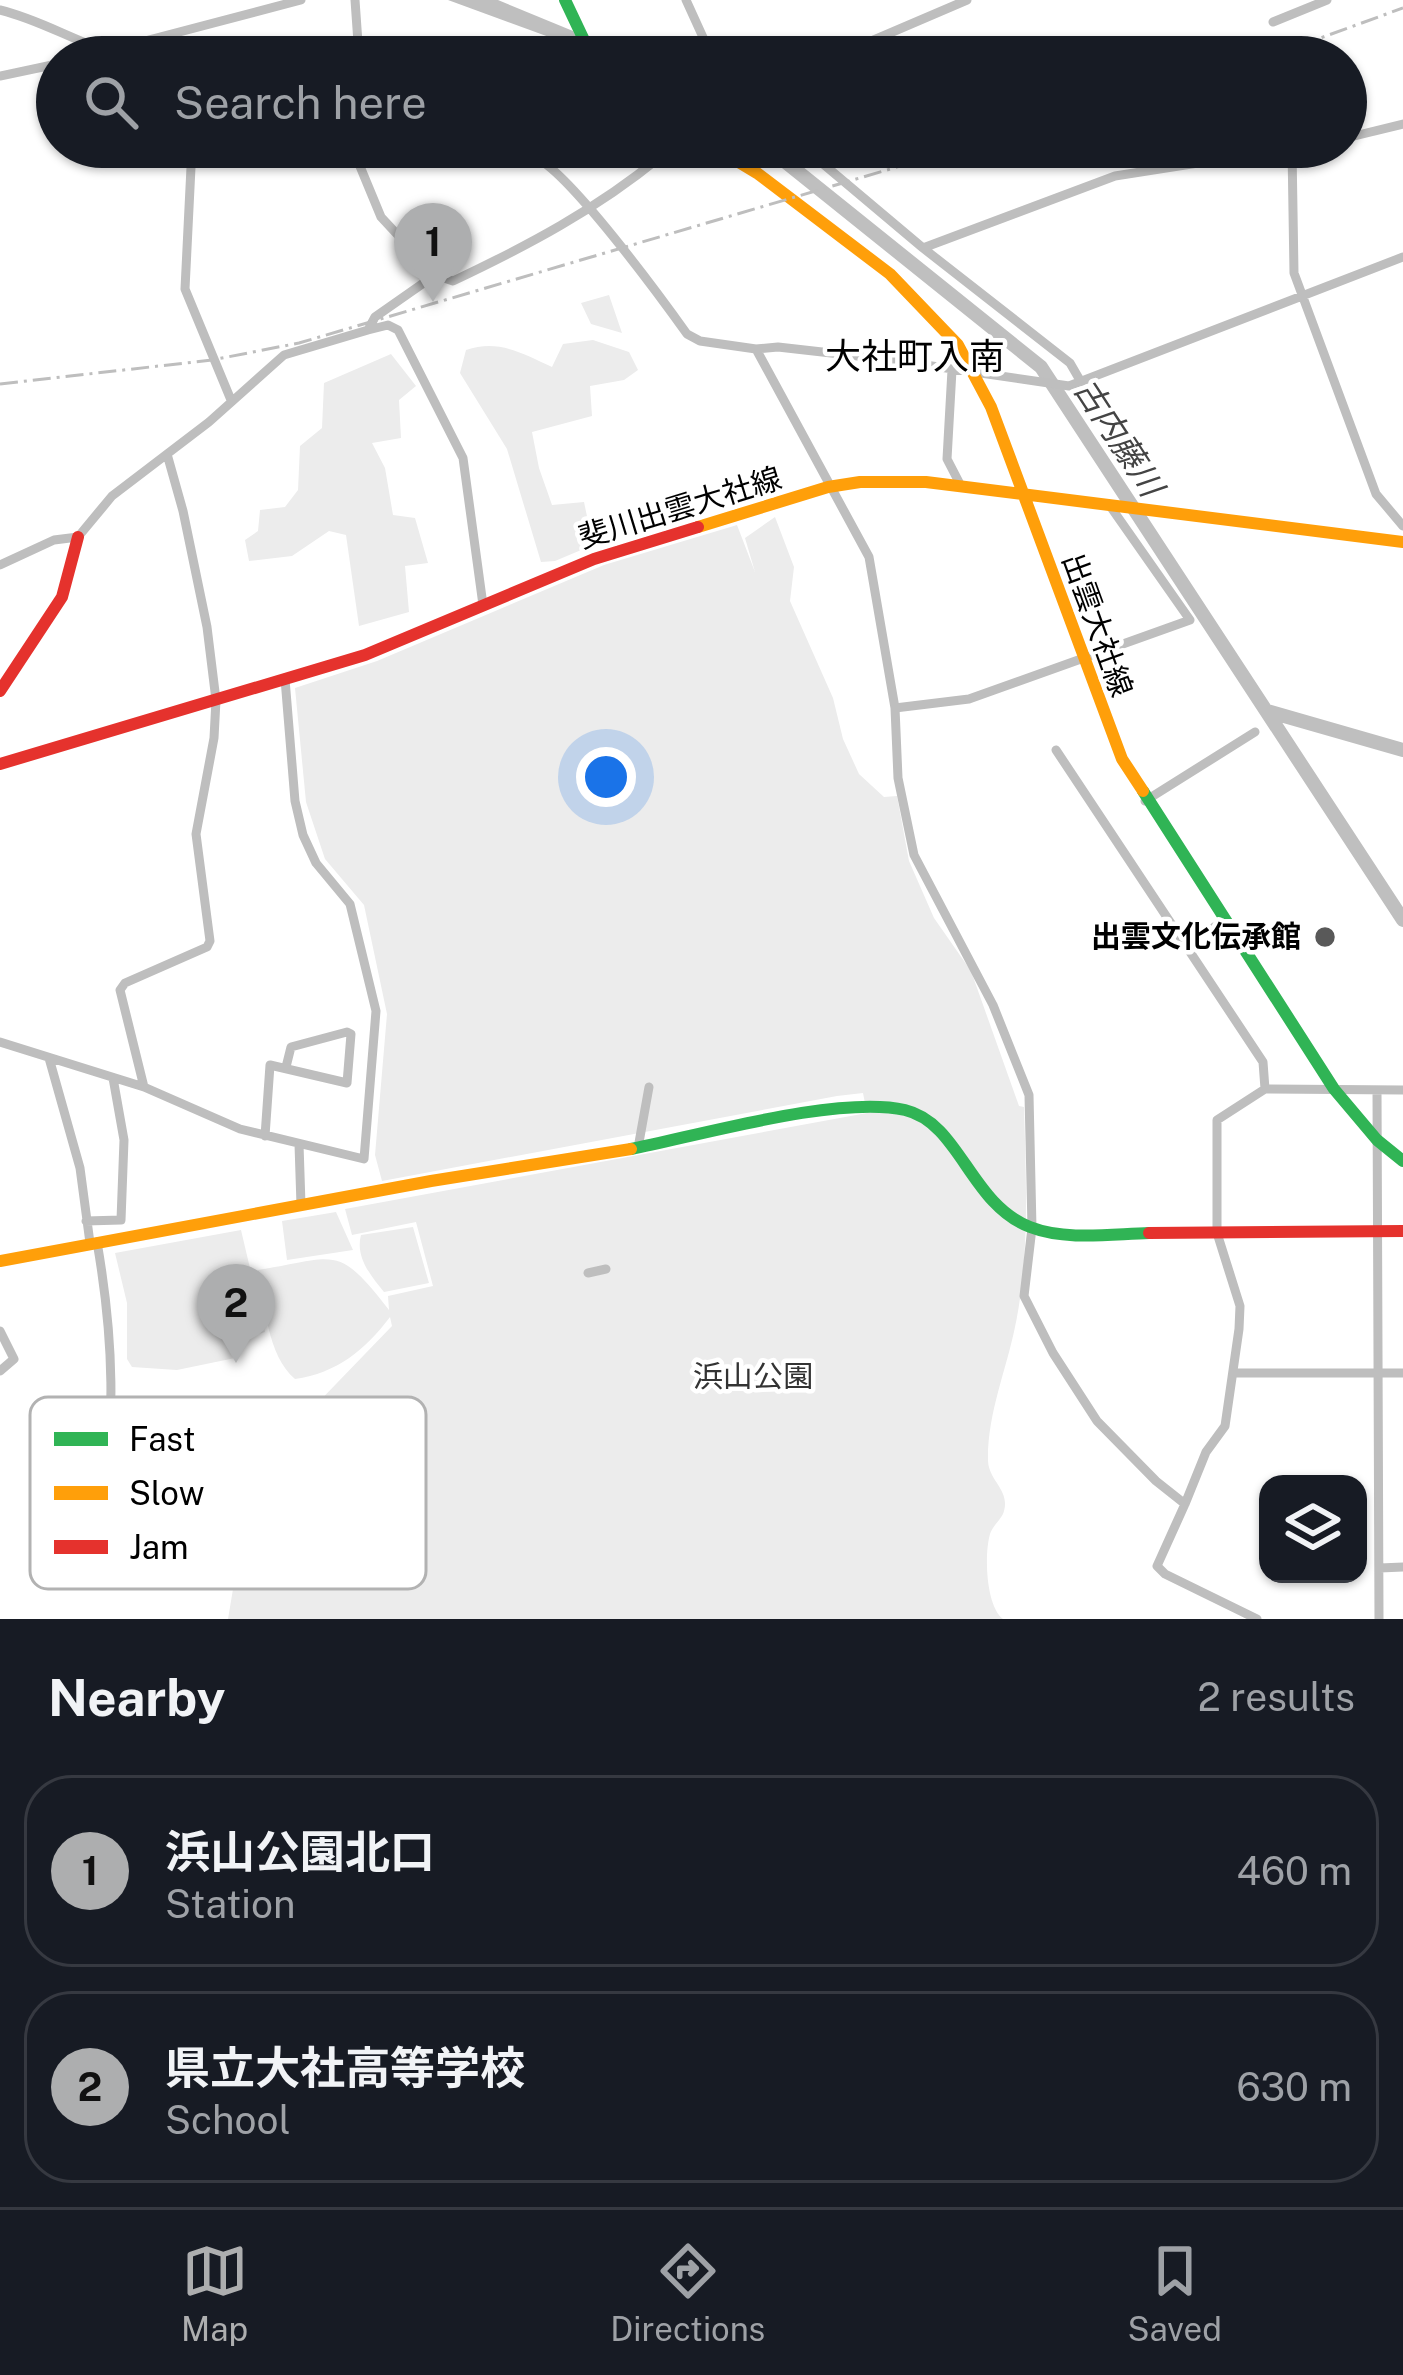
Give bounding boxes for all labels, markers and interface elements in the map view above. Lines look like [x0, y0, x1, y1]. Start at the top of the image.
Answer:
search box [36, 36, 1367, 168]
icon: search [78, 69, 144, 135]
text: Search here [174, 76, 427, 129]
pin: 1 [394, 203, 472, 302]
district label: 大社町入南 [825, 335, 1005, 377]
water label: 古内藤川 [1067, 371, 1173, 505]
street label: 斐川出雲大社線 [574, 459, 785, 555]
street label: 出雲大社線 [1055, 548, 1141, 701]
your location [576, 747, 636, 807]
place label: 出雲文化伝承館 [1091, 918, 1301, 954]
marker: 出雲文化伝承館 [1312, 924, 1338, 950]
pin: 2 [197, 1264, 275, 1363]
park label: 浜山公園 [693, 1358, 813, 1394]
legend [30, 1397, 426, 1589]
text: Fast [129, 1420, 196, 1458]
text: Slow [129, 1474, 204, 1512]
map controls [1259, 1475, 1367, 1583]
button: layers [1259, 1475, 1367, 1583]
text: Jam [129, 1528, 189, 1566]
text: Nearby [48, 1668, 225, 1727]
text: 2 results [1198, 1674, 1355, 1720]
text: 浜山公園北口 [165, 1825, 435, 1878]
text: 1 [82, 1848, 98, 1894]
text: 460 m [1236, 1848, 1352, 1894]
text: Station [165, 1881, 296, 1927]
text: 県立大社高等学校 [165, 2041, 525, 2094]
text: 2 [78, 2064, 102, 2110]
text: 630 m [1237, 2064, 1352, 2110]
text: School [165, 2097, 290, 2143]
tab: Map [181, 2238, 248, 2348]
tab: Directions [610, 2238, 765, 2348]
tab: Saved [1128, 2238, 1222, 2348]

